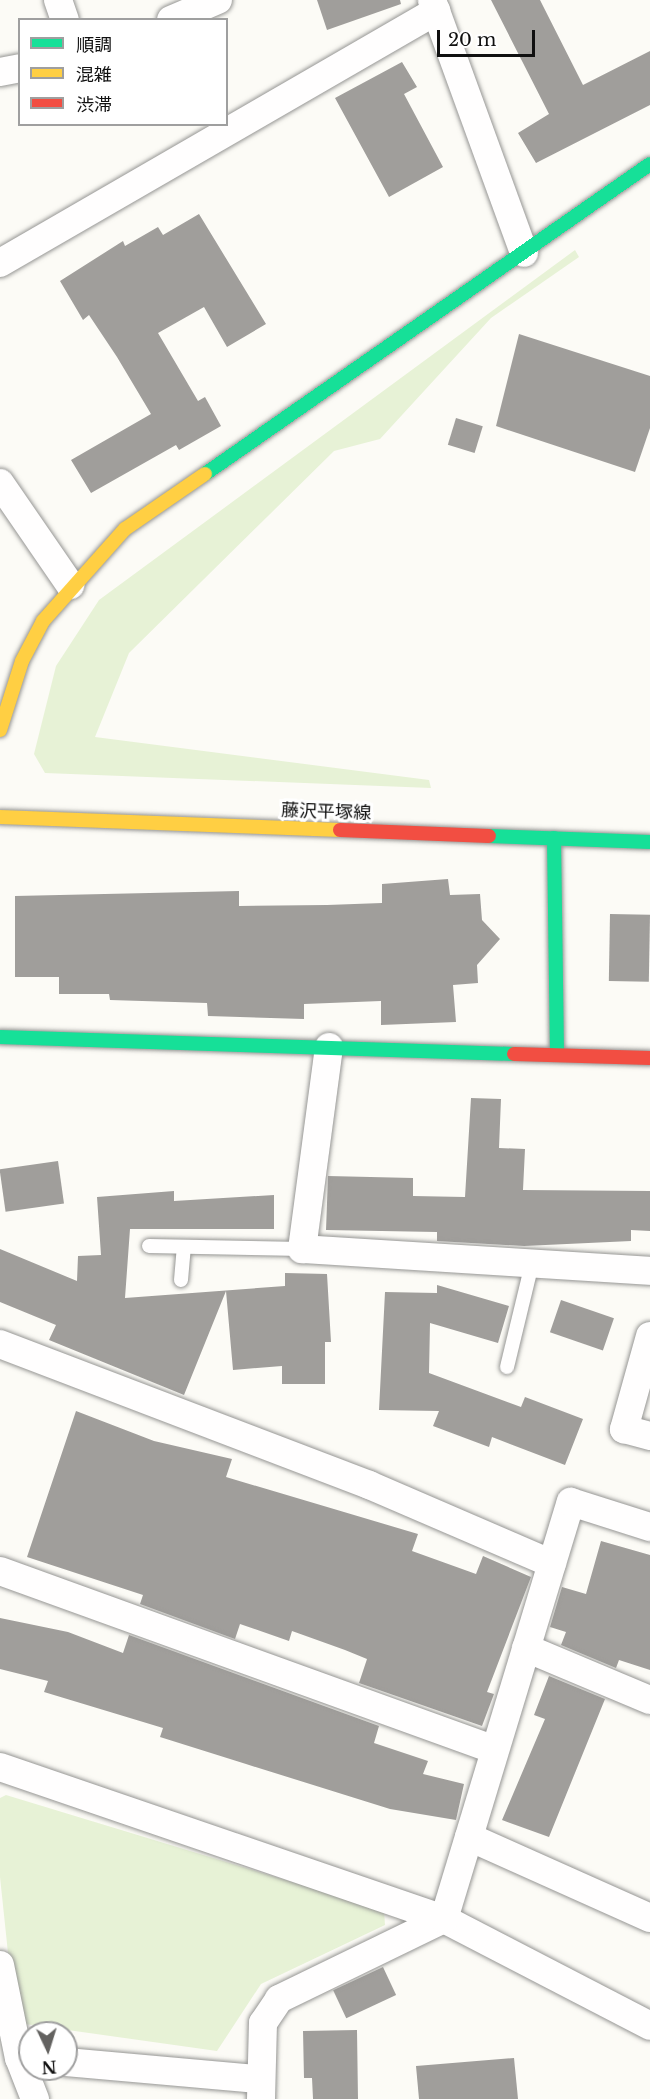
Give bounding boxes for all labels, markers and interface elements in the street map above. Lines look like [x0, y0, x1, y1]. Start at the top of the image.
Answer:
legend [18, 18, 228, 126]
scale bar [440, 18, 538, 56]
text: 20 m [448, 29, 496, 51]
text: 順調 [76, 34, 112, 56]
text: 混雑 [76, 64, 112, 86]
text: 渋滞 [76, 94, 112, 116]
street label: 藤沢平塚線 [281, 800, 371, 824]
north arrow [18, 2021, 78, 2081]
text: N [41, 2056, 57, 2077]

